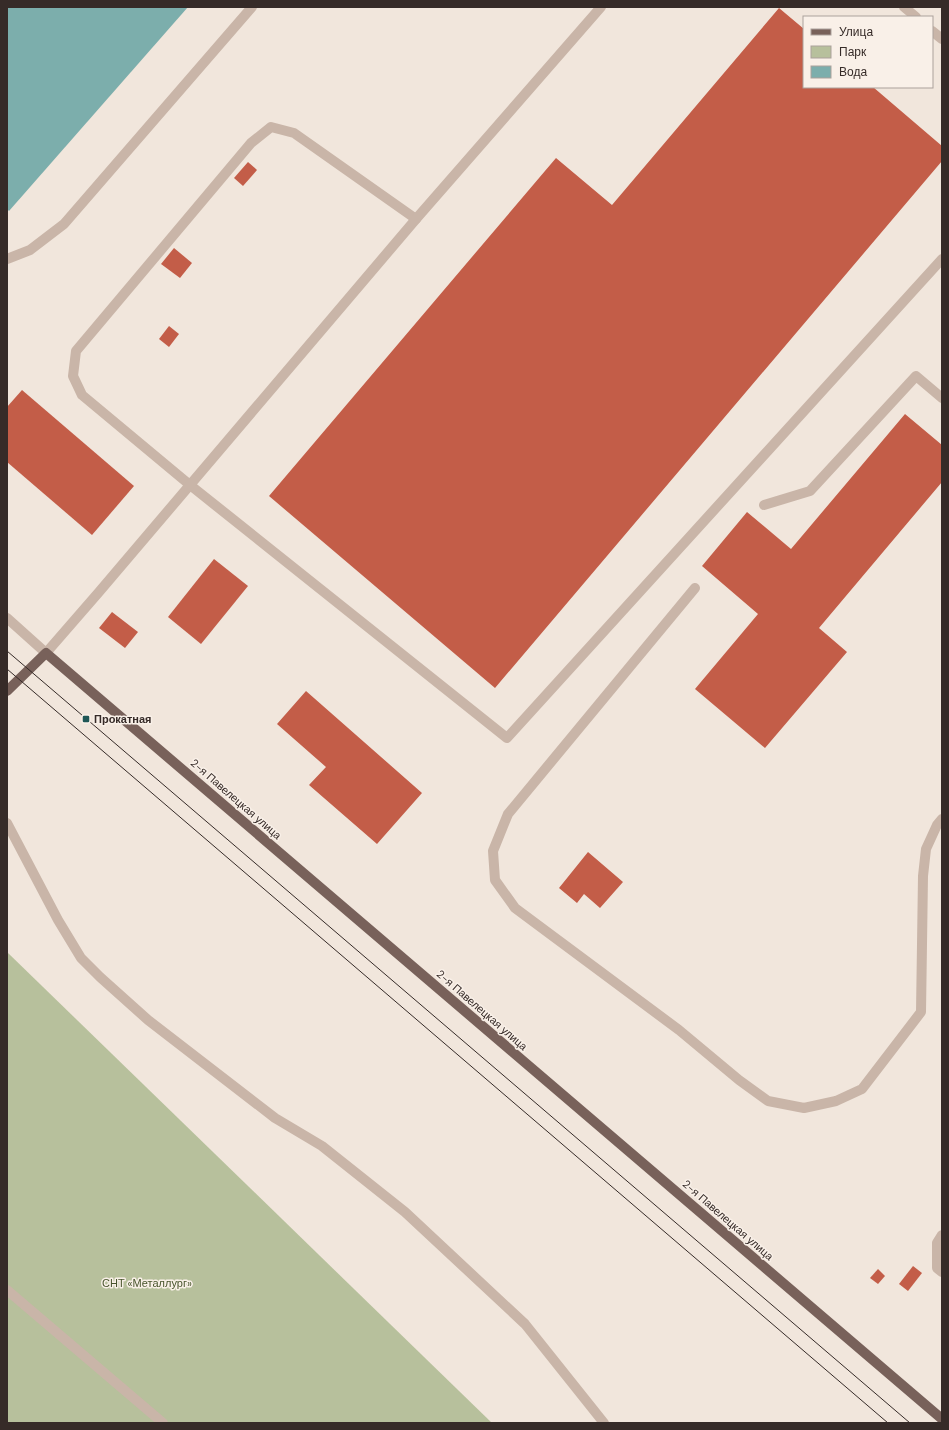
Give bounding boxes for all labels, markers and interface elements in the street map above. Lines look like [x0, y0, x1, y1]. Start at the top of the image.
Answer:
legend [803, 16, 933, 88]
text: Улица [839, 24, 873, 40]
text: Парк [839, 44, 867, 60]
text: Вода [839, 64, 867, 80]
place label: Прокатная [94, 712, 152, 726]
marker: Прокатная [81, 714, 91, 724]
street label: 2-я Павелецкая улица [188, 756, 285, 843]
street label: 2-я Павелецкая улица [434, 967, 531, 1054]
street label: 2-я Павелецкая улица [680, 1177, 777, 1264]
park label: СНТ «Металлург» [102, 1276, 192, 1290]

